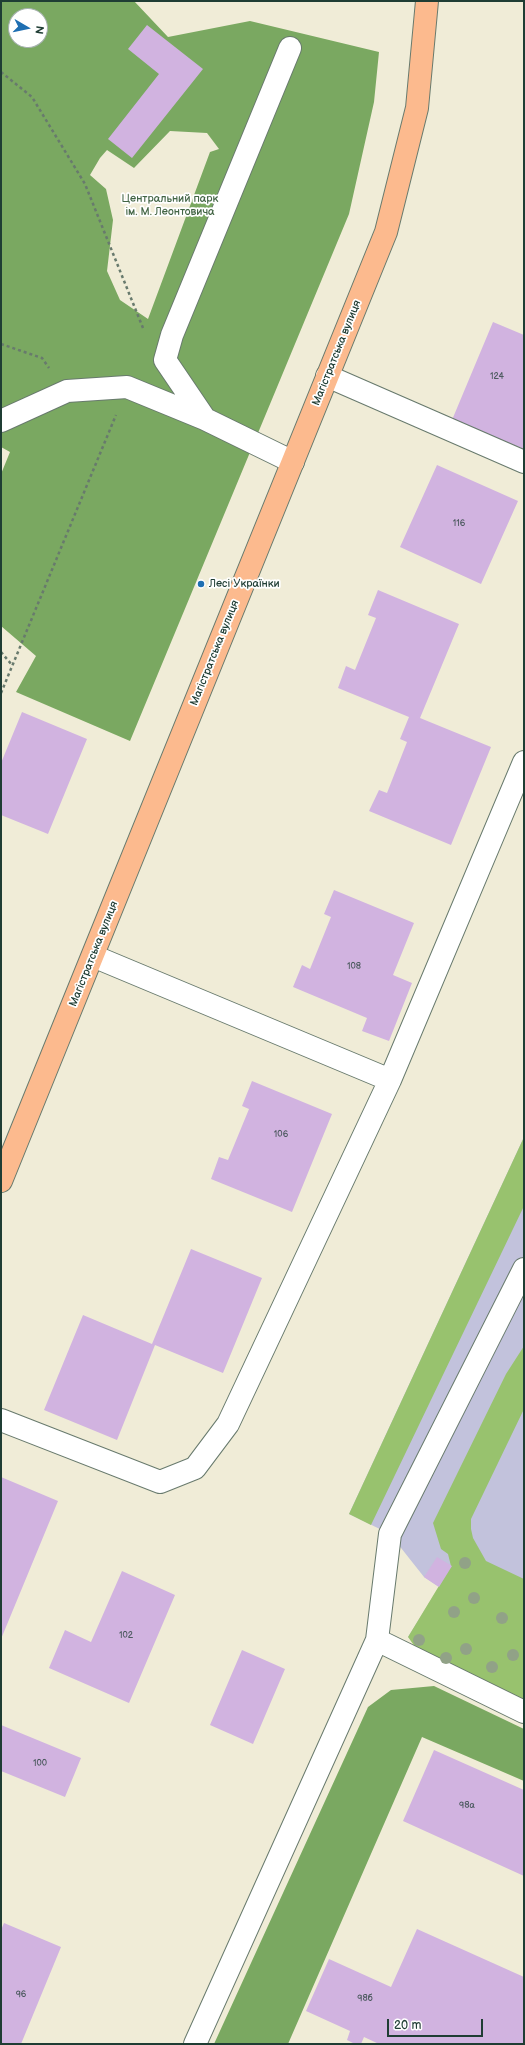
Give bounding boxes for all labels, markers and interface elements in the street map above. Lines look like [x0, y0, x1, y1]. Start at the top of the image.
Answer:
north arrow [8, 8, 48, 48]
text: N [32, 25, 46, 35]
park label: Центральний парк ім. М. Леонтовича [122, 192, 218, 218]
street label: Магістратська вулиця [310, 298, 364, 408]
house number: 124 [490, 372, 504, 382]
house number: 116 [453, 519, 465, 529]
place label: Лесі Українки [209, 577, 280, 591]
marker: Лесі Українки [196, 579, 206, 589]
street label: Магістратська вулиця [188, 598, 242, 708]
street label: Магістратська вулиця [67, 899, 121, 1009]
house number: 108 [347, 962, 361, 972]
house number: 106 [274, 1130, 288, 1140]
house number: 102 [119, 1631, 133, 1641]
house number: 100 [33, 1759, 47, 1769]
house number: 98а [459, 1801, 475, 1811]
house number: 96 [16, 1990, 26, 2000]
house number: 98б [357, 1994, 373, 2004]
scale bar [389, 2011, 485, 2037]
text: 20 m [394, 2018, 421, 2033]

